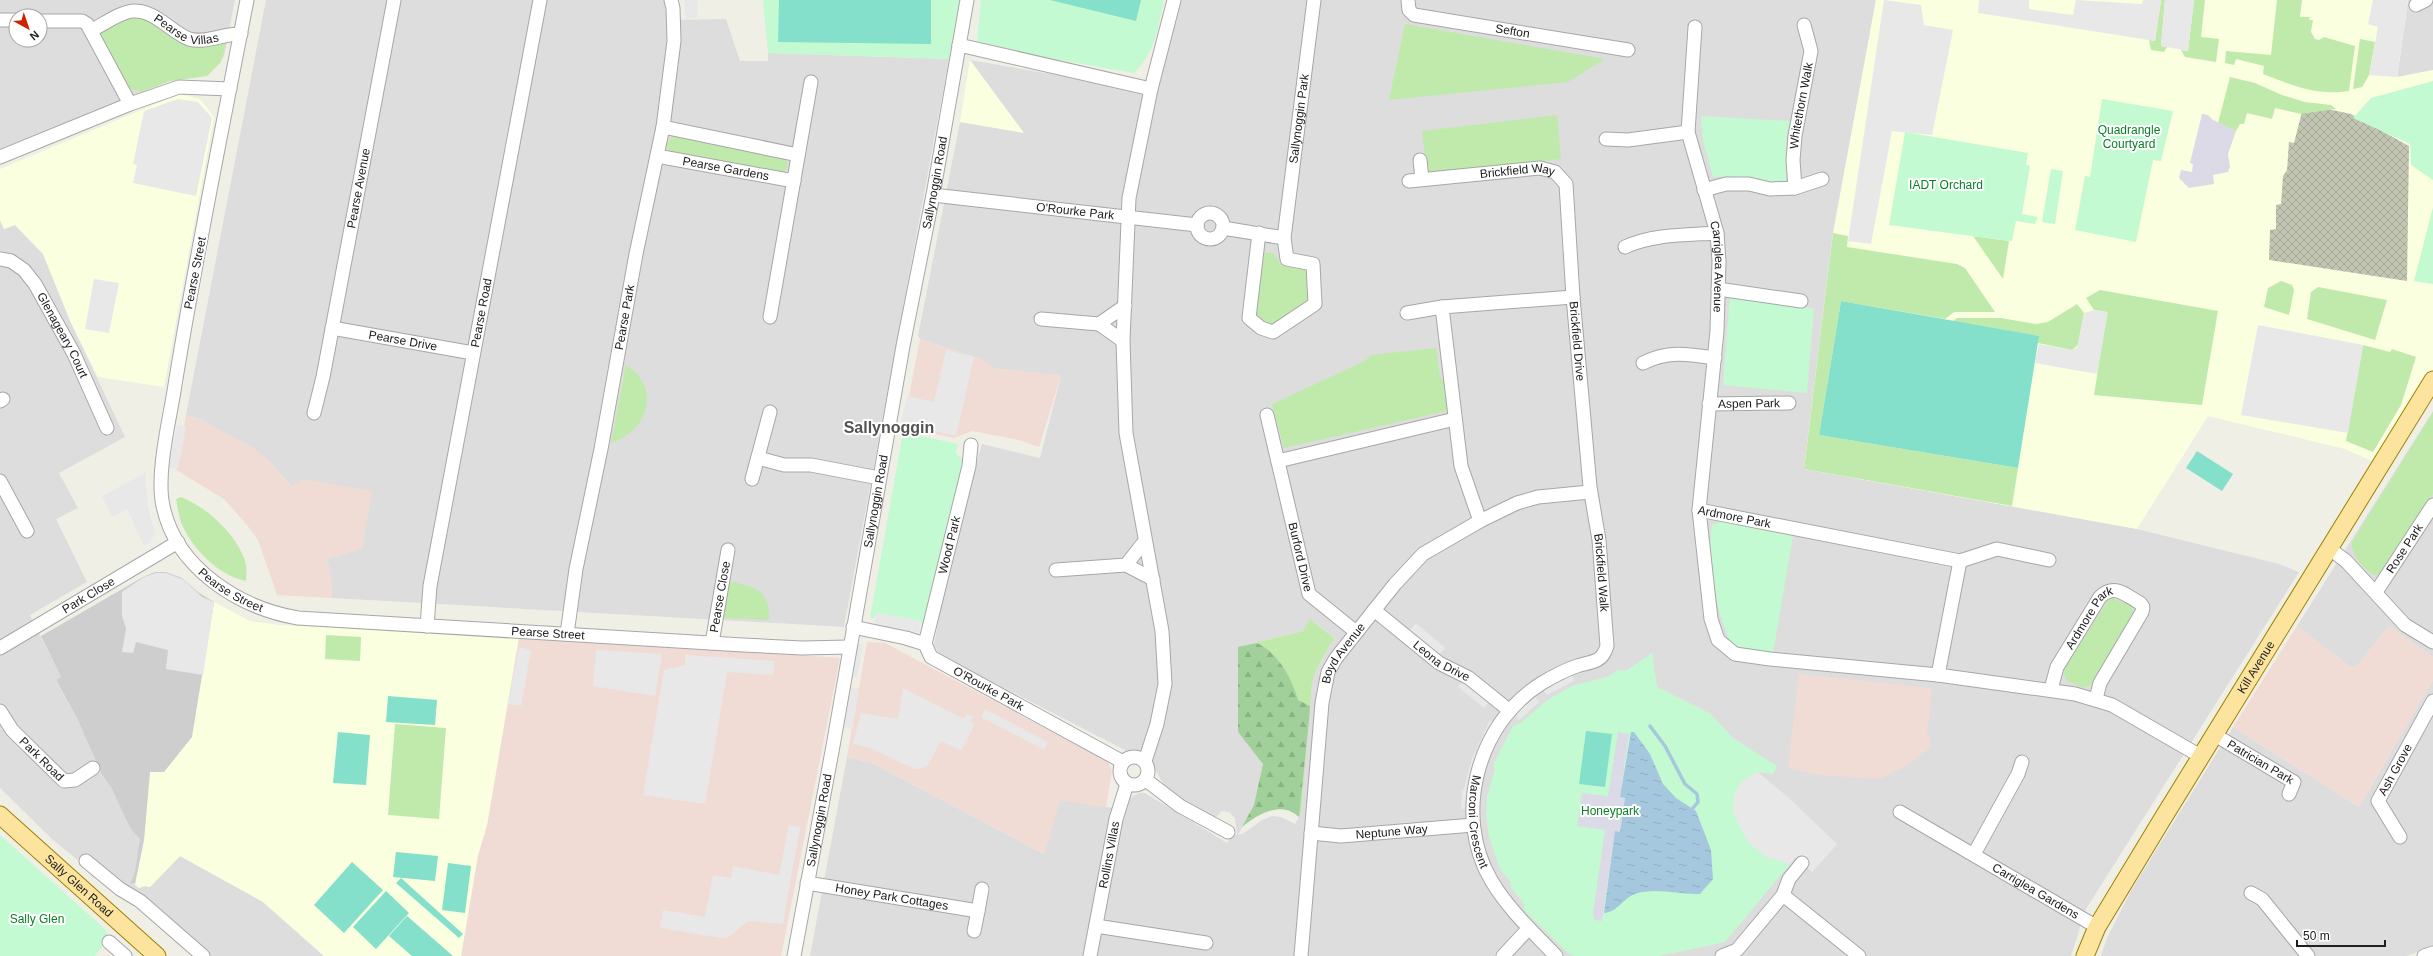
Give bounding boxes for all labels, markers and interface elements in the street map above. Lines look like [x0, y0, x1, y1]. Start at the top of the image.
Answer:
north arrow [8, 8, 48, 48]
street label: Pearse Villas [151, 11, 220, 48]
street label: Sefton [1494, 21, 1531, 41]
text: N [27, 29, 41, 43]
street label: Whitethorn Walk [1787, 60, 1816, 150]
street label: Sallynoggin Park [1286, 72, 1312, 164]
park label: Quadrangle Courtyard [2098, 123, 2161, 151]
street label: Sallynoggin Road [919, 135, 950, 230]
street label: Pearse Avenue [344, 147, 373, 230]
street label: Pearse Gardens [682, 154, 770, 183]
street label: Brickfield Way [1479, 161, 1556, 181]
park label: IADT Orchard [1909, 178, 1983, 192]
street label: O'Rourke Park [1035, 200, 1116, 223]
street label: Carriglea Avenue [1707, 219, 1726, 313]
street label: Pearse Street [181, 235, 209, 310]
street label: Pearse Road [468, 277, 495, 349]
street label: Pearse Park [612, 283, 638, 351]
street label: Glenageary Court [34, 290, 91, 381]
street label: Brickfield Drive [1566, 301, 1588, 382]
street label: Pearse Drive [367, 328, 439, 354]
street label: Aspen Park [1718, 396, 1781, 411]
district label: Sallynoggin [844, 419, 934, 436]
street label: Sallynoggin Road [861, 454, 891, 549]
street label: Ardmore Park [1697, 503, 1773, 531]
street label: Wood Park [936, 514, 964, 575]
street label: Rose Park [2383, 520, 2426, 576]
street label: Burford Drive [1285, 521, 1315, 594]
street label: Brickfield Walk [1591, 533, 1611, 613]
street label: Pearse Close [707, 560, 733, 633]
street label: Pearse Street [195, 565, 266, 615]
street label: Park Close [60, 574, 118, 616]
street label: Ardmore Park [2063, 583, 2115, 652]
street label: Boyd Avenue [1319, 620, 1368, 685]
street label: Pearse Street [511, 624, 586, 642]
street label: Leona Drive [1410, 638, 1472, 684]
street label: Kill Avenue [2234, 638, 2278, 696]
street label: O'Rourke Park [951, 664, 1027, 714]
street label: Park Road [16, 734, 67, 784]
street label: Patrician Park [2225, 737, 2297, 788]
street label: Ash Grove [2375, 741, 2415, 798]
street label: Sallynoggin Road [804, 773, 835, 868]
street label: Marconi Crescent [1466, 774, 1491, 871]
park label: Honeypark [1581, 804, 1640, 818]
street label: Rollins Villas [1096, 820, 1122, 889]
street label: Neptune Way [1355, 822, 1428, 842]
street label: Sally Glen Road [42, 852, 116, 920]
street label: Carriglea Gardens [1990, 860, 2082, 922]
street label: Honey Park Cottages [834, 881, 949, 913]
park label: Sally Glen [10, 912, 64, 926]
scale bar [2297, 922, 2385, 948]
text: 50 m [2303, 929, 2330, 943]

